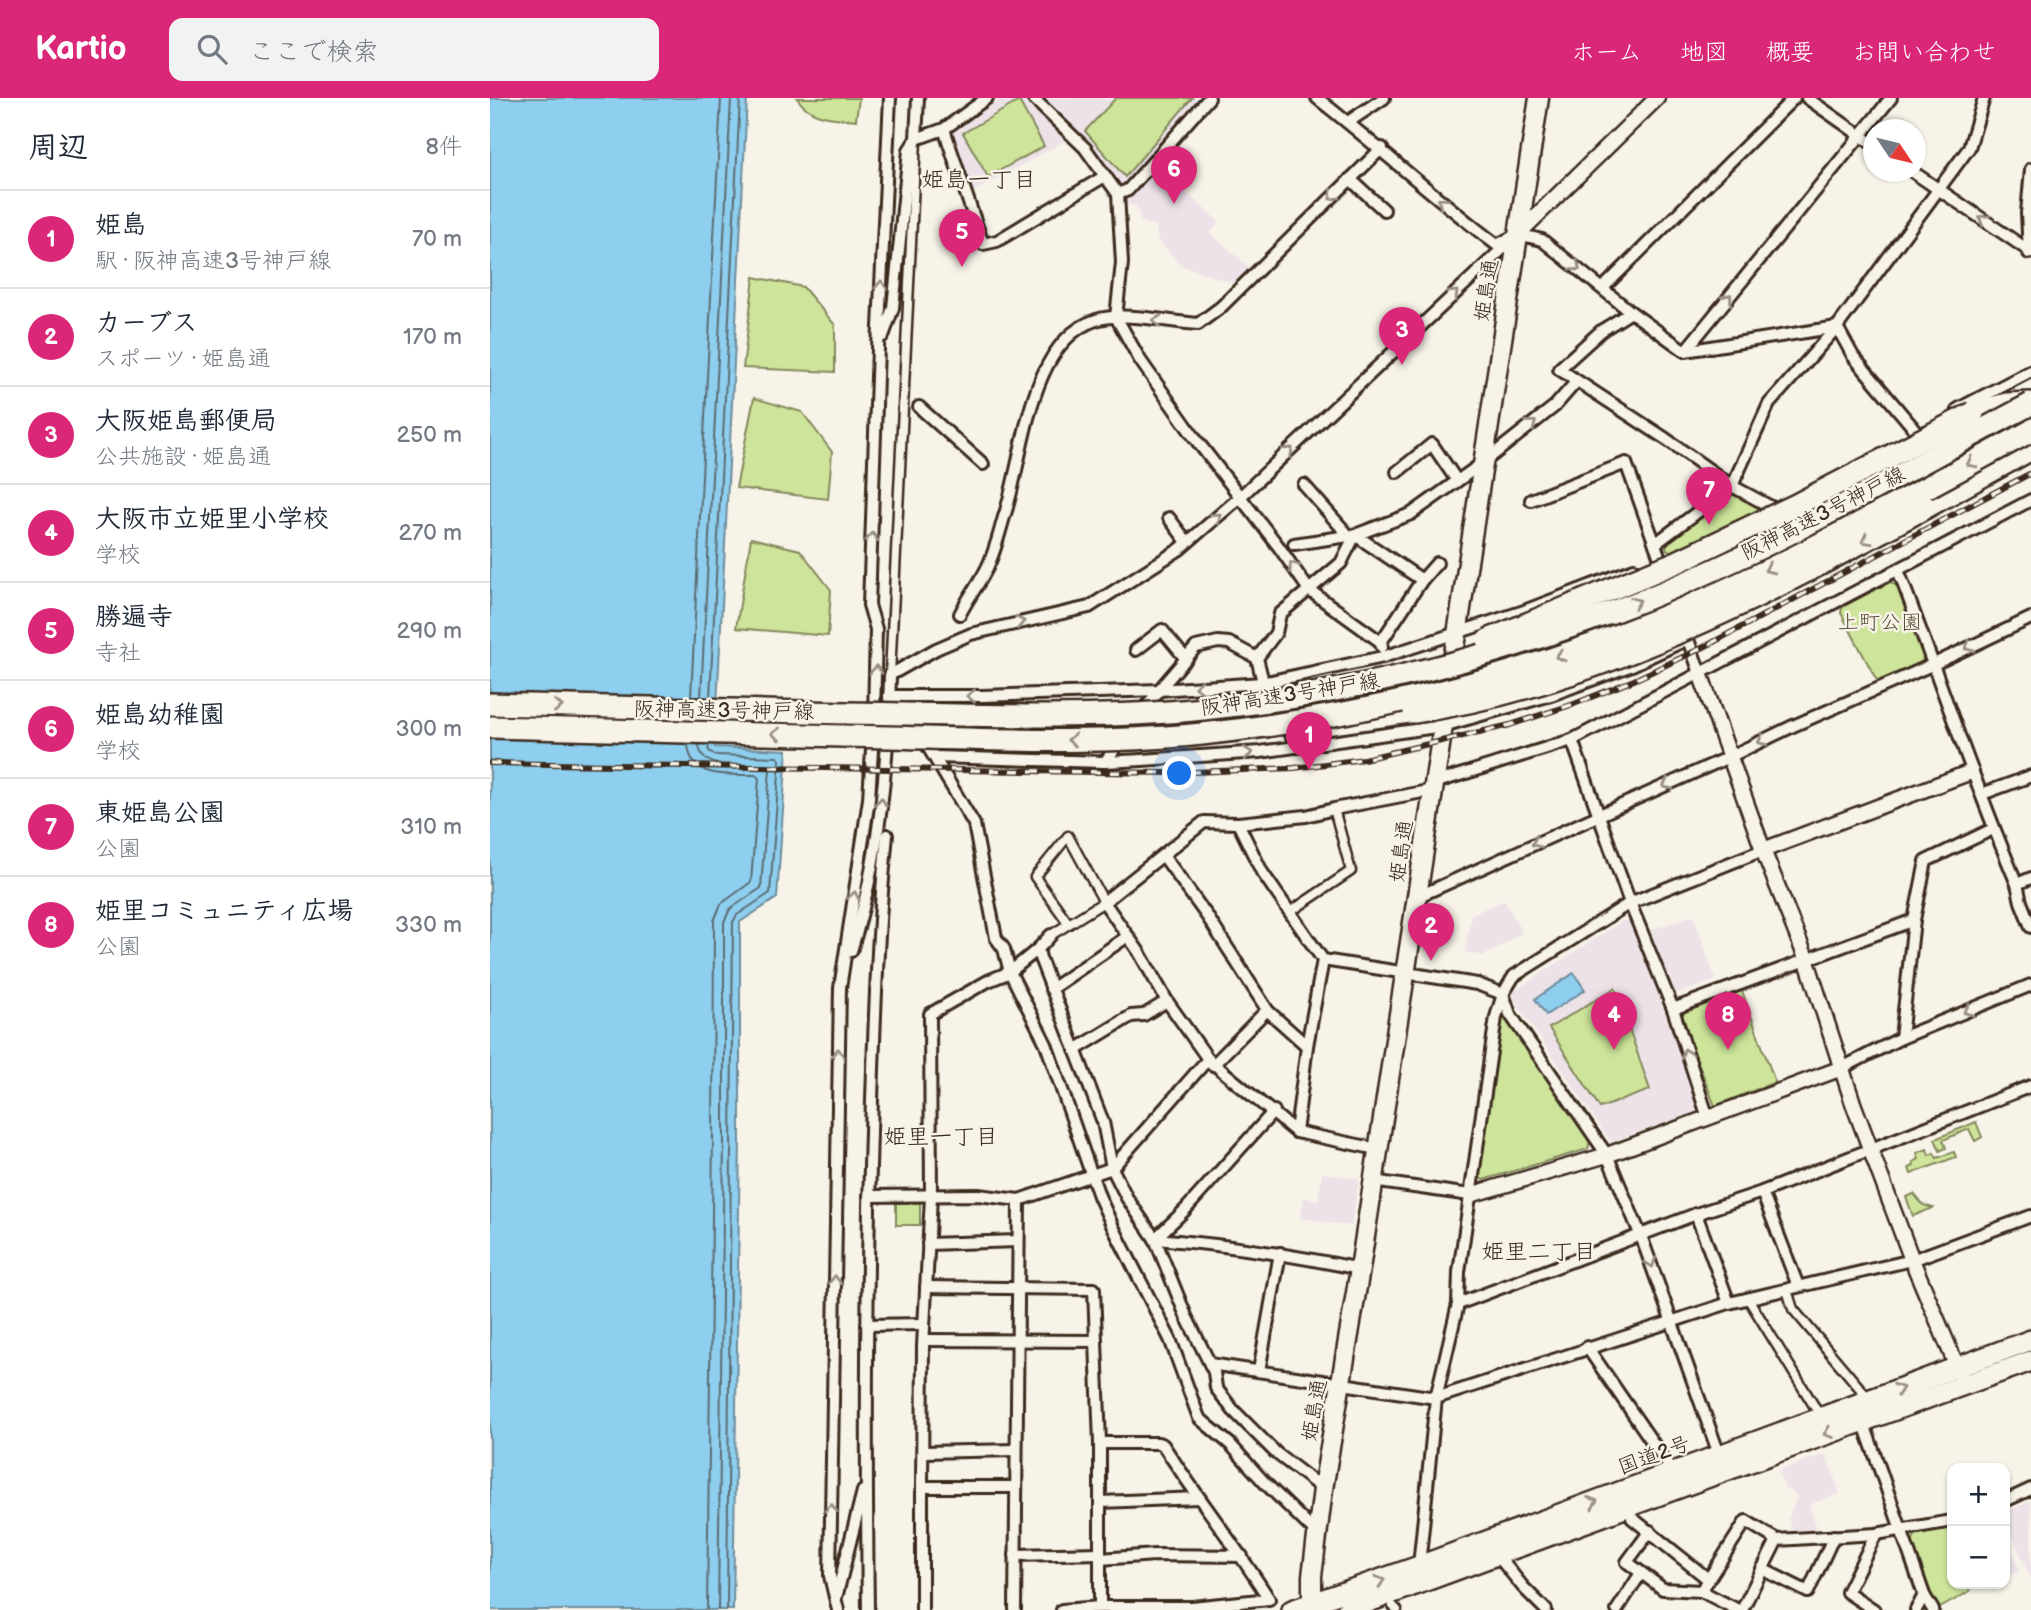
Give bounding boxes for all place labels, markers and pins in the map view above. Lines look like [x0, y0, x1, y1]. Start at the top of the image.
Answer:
pin: 6 [1151, 146, 1197, 204]
pin: 5 [939, 209, 985, 267]
pin: 3 [1379, 307, 1425, 365]
pin: 7 [1686, 467, 1732, 525]
pin: 1 [1286, 712, 1332, 770]
pin: 2 [1408, 903, 1454, 961]
pin: 4 [1591, 992, 1637, 1050]
pin: 8 [1705, 992, 1751, 1050]

